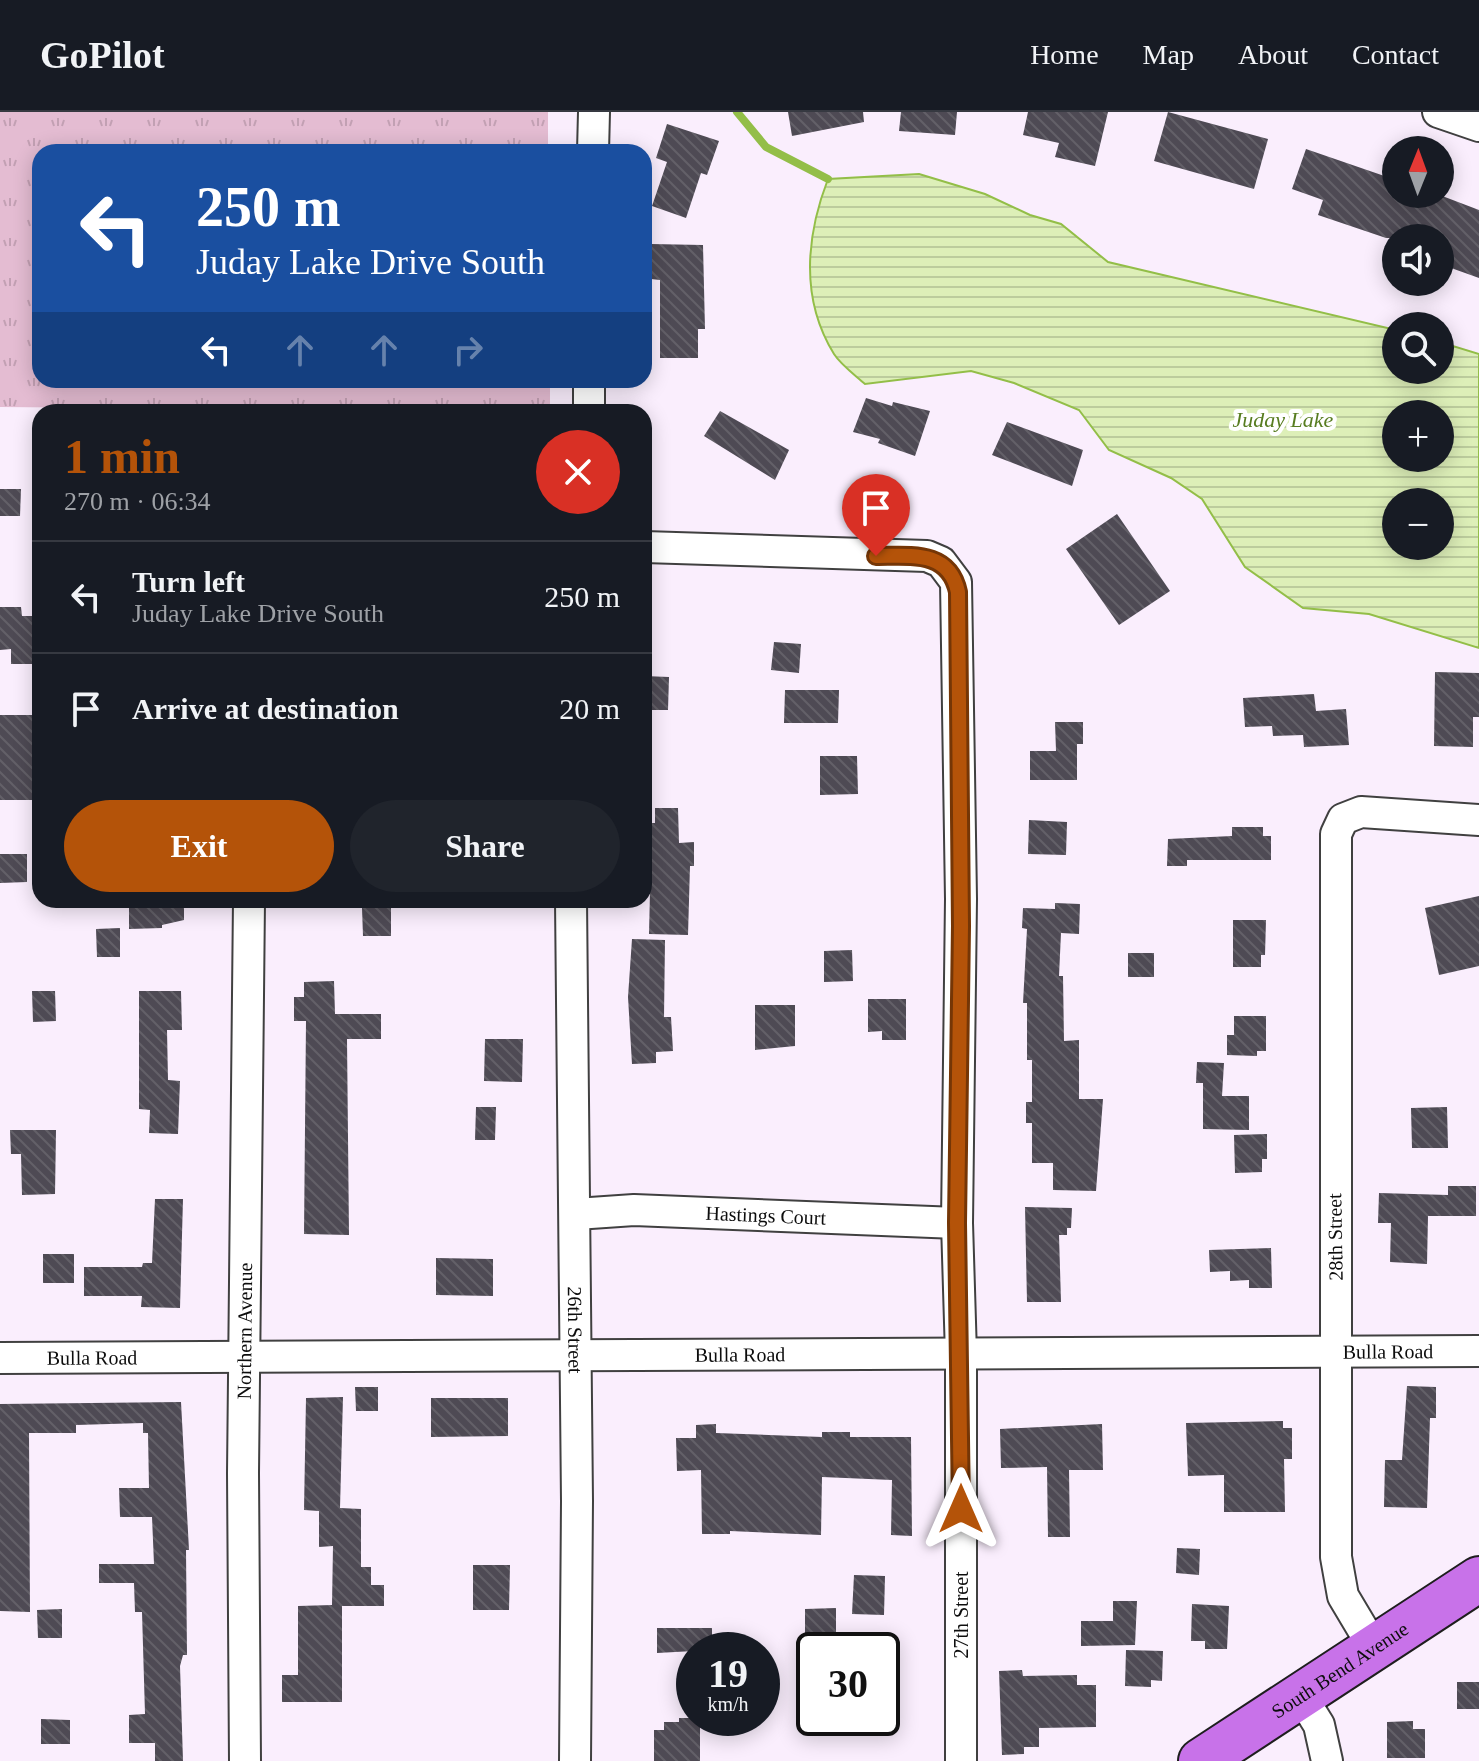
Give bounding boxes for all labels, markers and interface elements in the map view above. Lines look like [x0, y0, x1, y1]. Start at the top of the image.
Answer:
text: GoPilot [40, 34, 165, 76]
text: Home [1030, 39, 1099, 70]
text: Map [1143, 39, 1194, 70]
text: About [1238, 39, 1308, 70]
text: Contact [1352, 39, 1439, 70]
north arrow [1382, 136, 1454, 208]
map controls [1382, 136, 1454, 560]
icon: left [64, 176, 168, 280]
text: 250 m [196, 176, 341, 238]
button: sound [1382, 224, 1454, 296]
text: Juday Lake Drive South [196, 242, 545, 282]
button: search [1382, 312, 1454, 384]
icon: left [194, 328, 238, 372]
icon: ahead [278, 328, 322, 372]
icon: ahead [362, 328, 406, 372]
icon: right [446, 328, 490, 372]
button: + [1382, 400, 1454, 472]
water label: Juday Lake [1233, 407, 1334, 432]
text: 1 min [64, 430, 180, 483]
button: close [536, 430, 620, 514]
pin [842, 474, 910, 556]
icon: arrive [854, 486, 898, 530]
text: 270 m · 06:34 [64, 487, 211, 516]
button: − [1382, 488, 1454, 560]
text: Turn left [132, 565, 245, 598]
icon: left [64, 575, 108, 619]
text: 250 m [544, 580, 620, 613]
text: Juday Lake Drive South [132, 599, 384, 628]
icon: arrive [64, 687, 108, 731]
text: Arrive at destination [132, 692, 399, 725]
text: 20 m [559, 692, 620, 725]
button: Exit [64, 800, 334, 892]
button: Share [350, 800, 620, 892]
street label: 28th Street [1323, 1193, 1347, 1281]
street label: Hastings Court [705, 1202, 827, 1229]
street label: Northern Avenue [233, 1262, 256, 1400]
street label: 26th Street [564, 1286, 587, 1374]
street label: Bulla Road [1343, 1340, 1433, 1363]
street label: Bulla Road [695, 1343, 785, 1366]
street label: Bulla Road [47, 1346, 137, 1369]
position arrow [919, 1467, 1003, 1551]
street label: 27th Street [950, 1571, 972, 1659]
street label: South Bend Avenue [1268, 1617, 1412, 1723]
speed limit sign: 30 [796, 1632, 900, 1736]
text: 19 [708, 1651, 748, 1696]
text: km/h [707, 1693, 749, 1715]

